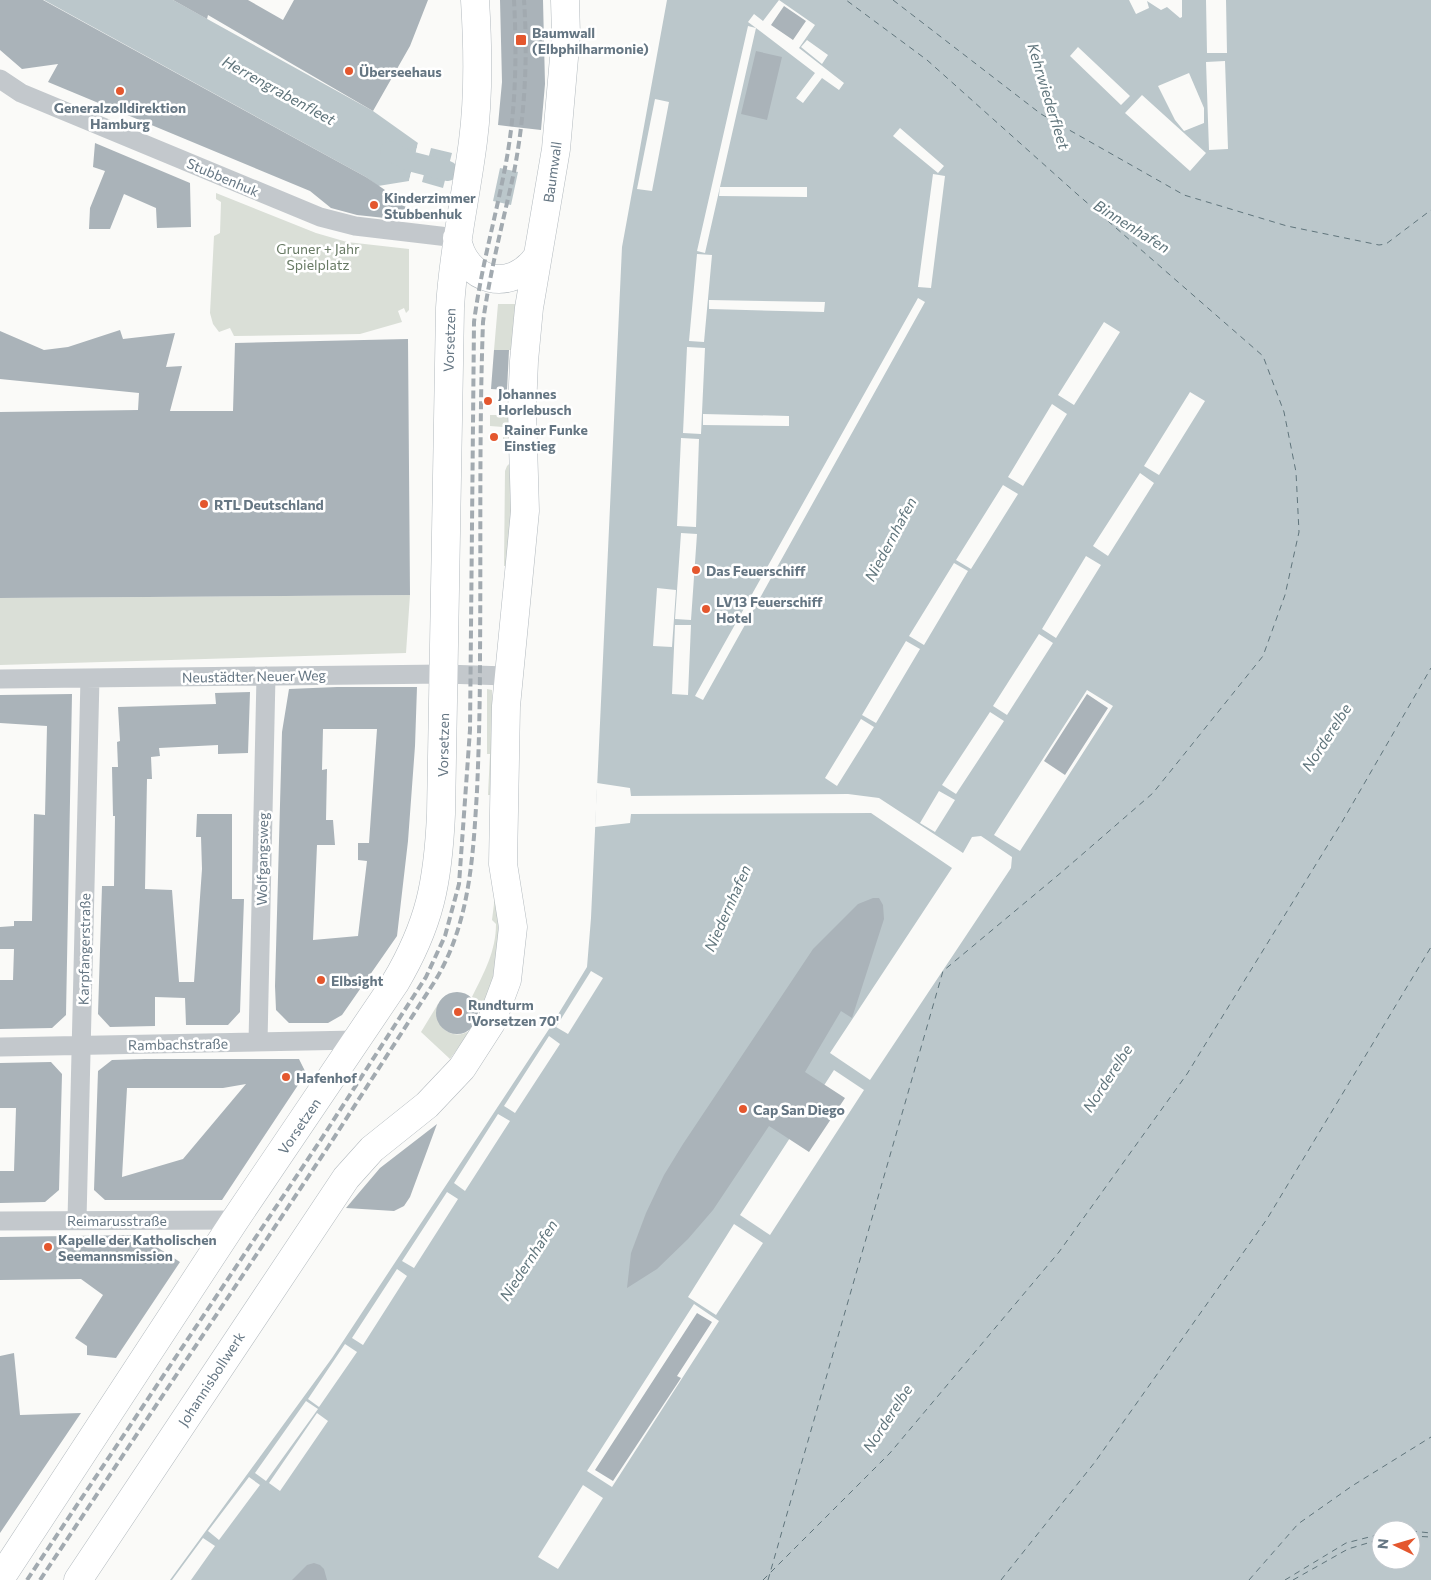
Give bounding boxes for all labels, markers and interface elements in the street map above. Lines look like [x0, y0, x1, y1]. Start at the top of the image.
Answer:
place label: Baumwall (Elbphilharmonie) [532, 24, 649, 57]
marker: Baumwall (Elbphilharmonie) [514, 33, 528, 47]
water label: Kehrwiederfleet [1024, 41, 1074, 152]
water label: Herrengrabenfleet [219, 52, 339, 129]
place label: Überseehaus [359, 63, 442, 80]
marker: Überseehaus [343, 65, 355, 77]
marker: Generalzolldirektion Hamburg [114, 85, 126, 97]
place label: Generalzolldirektion Hamburg [54, 99, 186, 132]
street label: Baumwall [539, 140, 565, 204]
street label: Stubbenhuk [184, 154, 262, 200]
place label: Kinderzimmer Stubbenhuk [384, 189, 476, 222]
water label: Binnenhafen [1091, 196, 1173, 256]
marker: Kinderzimmer Stubbenhuk [368, 199, 380, 211]
park label: Gruner + Jahr Spielplatz [276, 240, 360, 273]
street label: Vorsetzen [439, 308, 459, 372]
place label: Johannes Horlebusch [498, 385, 572, 418]
marker: Johannes Horlebusch [482, 395, 494, 407]
place label: Rainer Funke Einstieg [504, 421, 588, 454]
marker: Rainer Funke Einstieg [488, 431, 500, 443]
water label: Niedernhafen [860, 494, 920, 584]
place label: RTL Deutschland [214, 496, 324, 513]
marker: RTL Deutschland [198, 498, 210, 510]
place label: Das Feuerschiff [706, 562, 806, 579]
marker: Das Feuerschiff [690, 564, 702, 576]
place label: LV13 Feuerschiff Hotel [716, 593, 823, 626]
marker: LV13 Feuerschiff Hotel [700, 603, 712, 615]
street label: Neustädter Neuer Weg [182, 666, 327, 686]
water label: Norderelbe [1298, 700, 1355, 774]
street label: Vorsetzen [434, 713, 452, 777]
street label: Wolfgangsweg [253, 812, 271, 906]
water label: Niedernhafen [700, 862, 754, 954]
street label: Karpfangerstraße [75, 893, 93, 1005]
place label: Elbsight [331, 972, 384, 989]
marker: Elbsight [315, 974, 327, 986]
place label: Rundturm 'Vorsetzen 70' [468, 996, 559, 1029]
marker: Rundturm 'Vorsetzen 70' [452, 1006, 464, 1018]
street label: Rambachstraße [128, 1035, 228, 1053]
water label: Norderelbe [1079, 1041, 1136, 1115]
place label: Hafenhof [296, 1069, 357, 1086]
marker: Hafenhof [280, 1071, 292, 1083]
street label: Vorsetzen [274, 1095, 324, 1157]
place label: Cap San Diego [753, 1101, 845, 1118]
marker: Cap San Diego [737, 1103, 749, 1115]
street label: Reimarusstraße [67, 1212, 167, 1229]
water label: Niedernhafen [495, 1216, 561, 1304]
place label: Kapelle der Katholischen Seemannsmission [58, 1231, 217, 1264]
marker: Kapelle der Katholischen Seemannsmission [42, 1241, 54, 1253]
street label: Johannisbollwerk [174, 1328, 248, 1429]
water label: Norderelbe [859, 1381, 916, 1455]
north arrow [1371, 1520, 1421, 1570]
text: N [1374, 1538, 1391, 1550]

